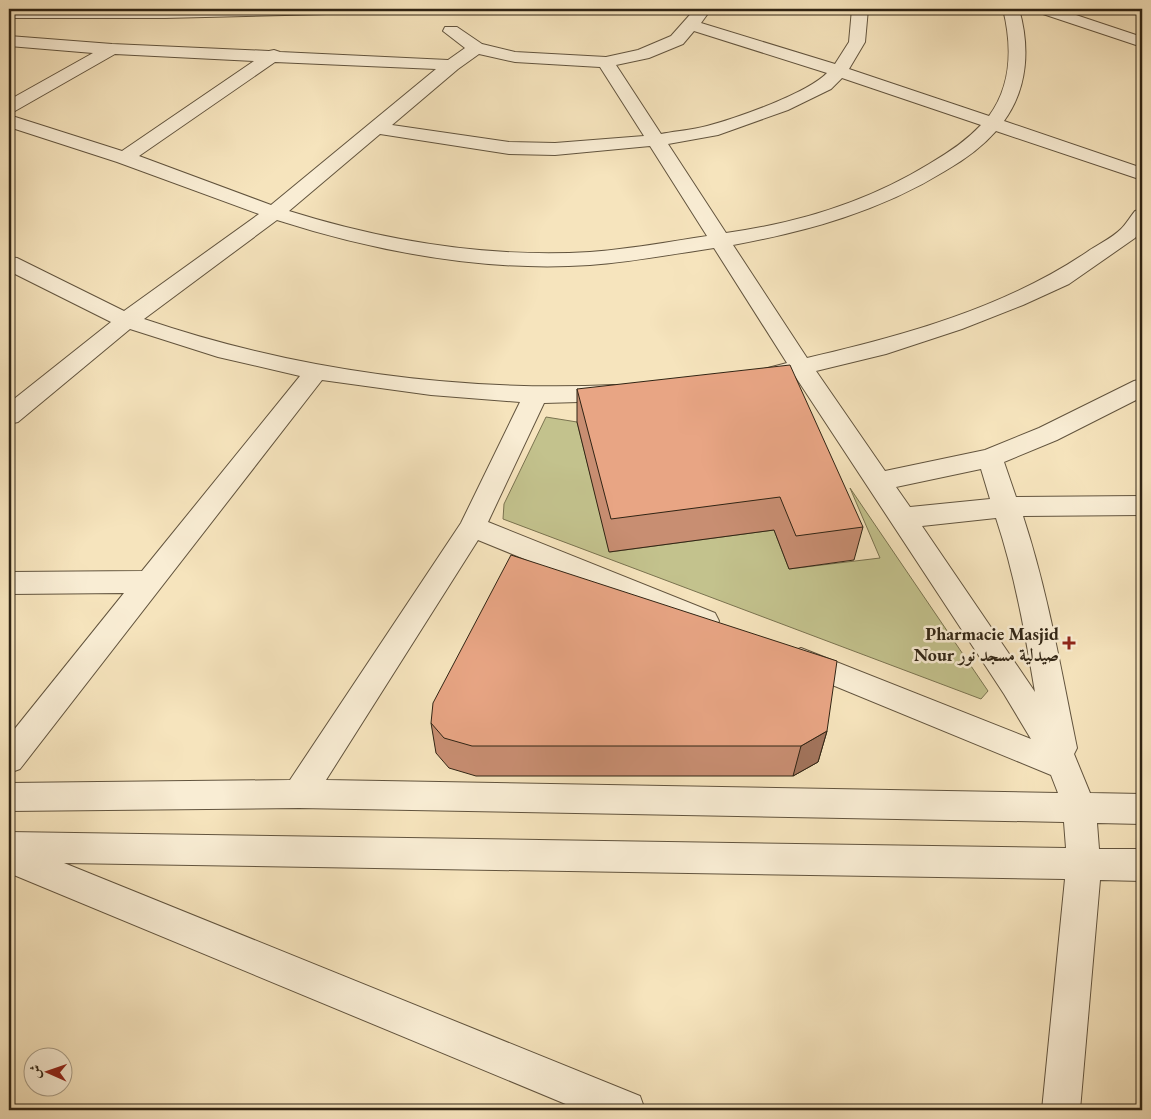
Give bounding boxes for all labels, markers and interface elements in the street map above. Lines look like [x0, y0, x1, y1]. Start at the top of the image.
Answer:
place label: Pharmacie Masjid Nour صيدلية مسجد نور [914, 622, 1059, 666]
marker: Pharmacie Masjid Nour صيدلية مسجد نور [1063, 637, 1075, 649]
north arrow [22, 1046, 72, 1096]
text: ش [26, 1064, 44, 1079]

